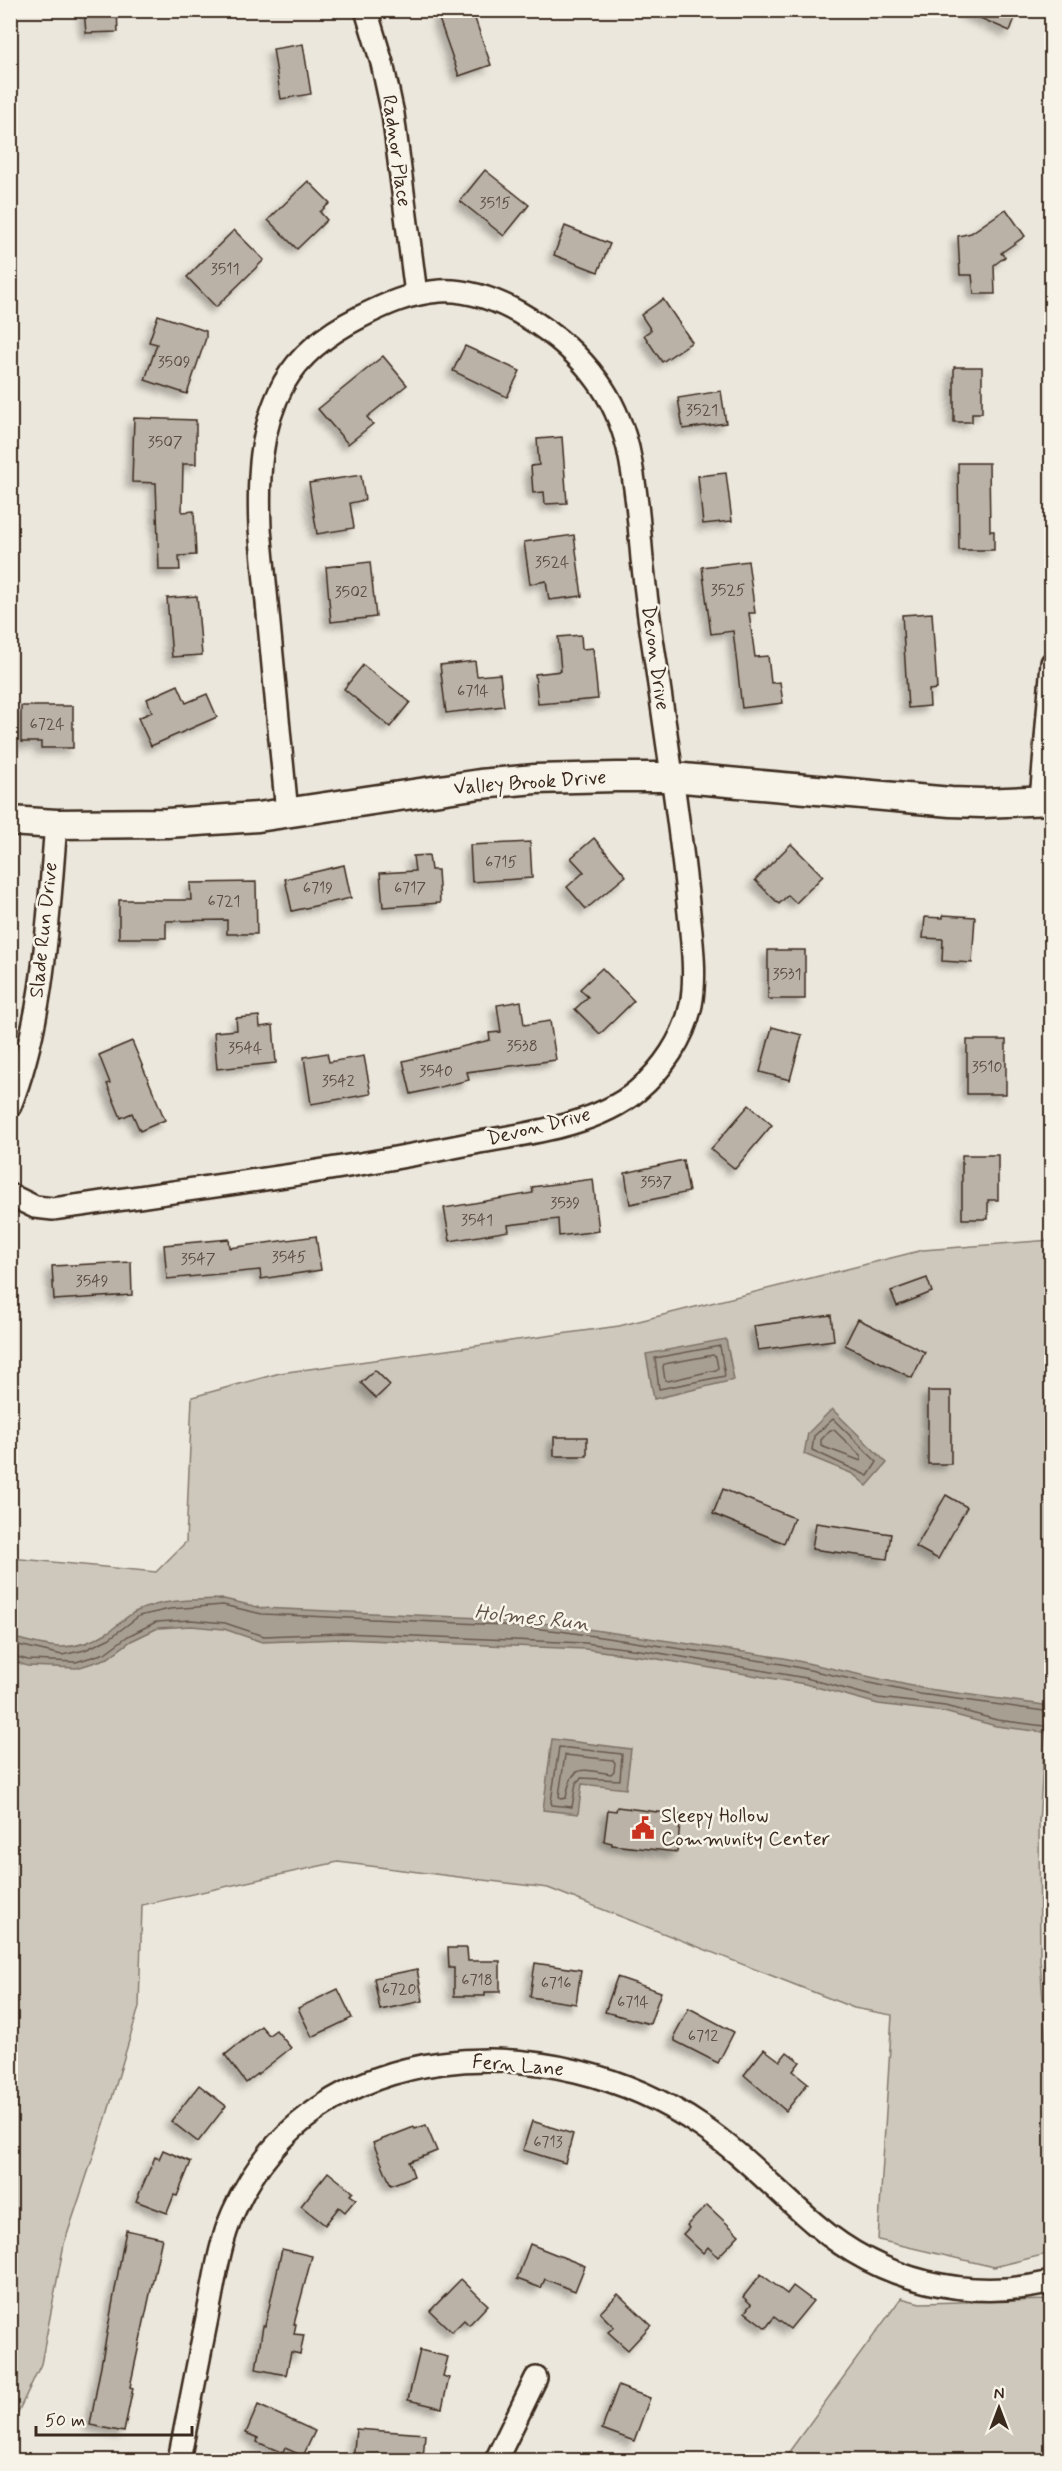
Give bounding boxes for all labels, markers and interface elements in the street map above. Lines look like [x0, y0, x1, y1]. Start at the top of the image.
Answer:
street label: Radnor Place [375, 93, 417, 209]
house number: 3515 [479, 193, 511, 214]
house number: 3511 [210, 259, 240, 280]
house number: 3509 [157, 352, 191, 373]
house number: 3521 [686, 400, 718, 421]
house number: 3507 [147, 432, 183, 453]
house number: 3524 [535, 552, 569, 573]
house number: 3525 [711, 580, 745, 601]
house number: 3502 [334, 582, 368, 603]
street label: Devon Drive [634, 604, 676, 712]
house number: 6714 [457, 681, 489, 702]
house number: 6724 [29, 714, 65, 735]
street label: Valley Brook Drive [453, 764, 607, 802]
house number: 6715 [485, 852, 517, 873]
street label: Slade Run Drive [23, 861, 65, 999]
house number: 6719 [303, 878, 333, 899]
house number: 6717 [394, 878, 426, 899]
house number: 6721 [208, 891, 240, 912]
house number: 3531 [772, 964, 802, 985]
house number: 3538 [506, 1036, 538, 1057]
house number: 3544 [228, 1038, 262, 1059]
house number: 3510 [972, 1057, 1003, 1078]
house number: 3540 [419, 1061, 453, 1082]
house number: 3542 [321, 1071, 355, 1092]
street label: Devon Drive [485, 1101, 593, 1153]
house number: 3537 [640, 1172, 672, 1193]
house number: 3539 [550, 1193, 580, 1214]
house number: 3541 [461, 1210, 493, 1231]
house number: 3545 [272, 1247, 306, 1268]
house number: 3547 [181, 1249, 216, 1270]
house number: 3549 [75, 1271, 109, 1292]
water label: Holmes Run [473, 1598, 591, 1638]
place label: Sleepy Hollow Community Center [661, 1803, 830, 1853]
public building icon: Sleepy Hollow Community Center [630, 1815, 656, 1841]
house number: 6718 [461, 1970, 493, 1991]
house number: 6716 [541, 1973, 571, 1994]
house number: 6720 [382, 1979, 416, 2000]
house number: 6714 [617, 1992, 649, 2013]
house number: 6712 [688, 2026, 718, 2047]
street label: Fern Lane [471, 2049, 565, 2083]
house number: 6713 [533, 2132, 563, 2153]
north arrow [969, 2378, 1029, 2438]
text: N [994, 2384, 1004, 2405]
scale bar [36, 2399, 192, 2437]
text: 50 m [45, 2409, 85, 2433]

